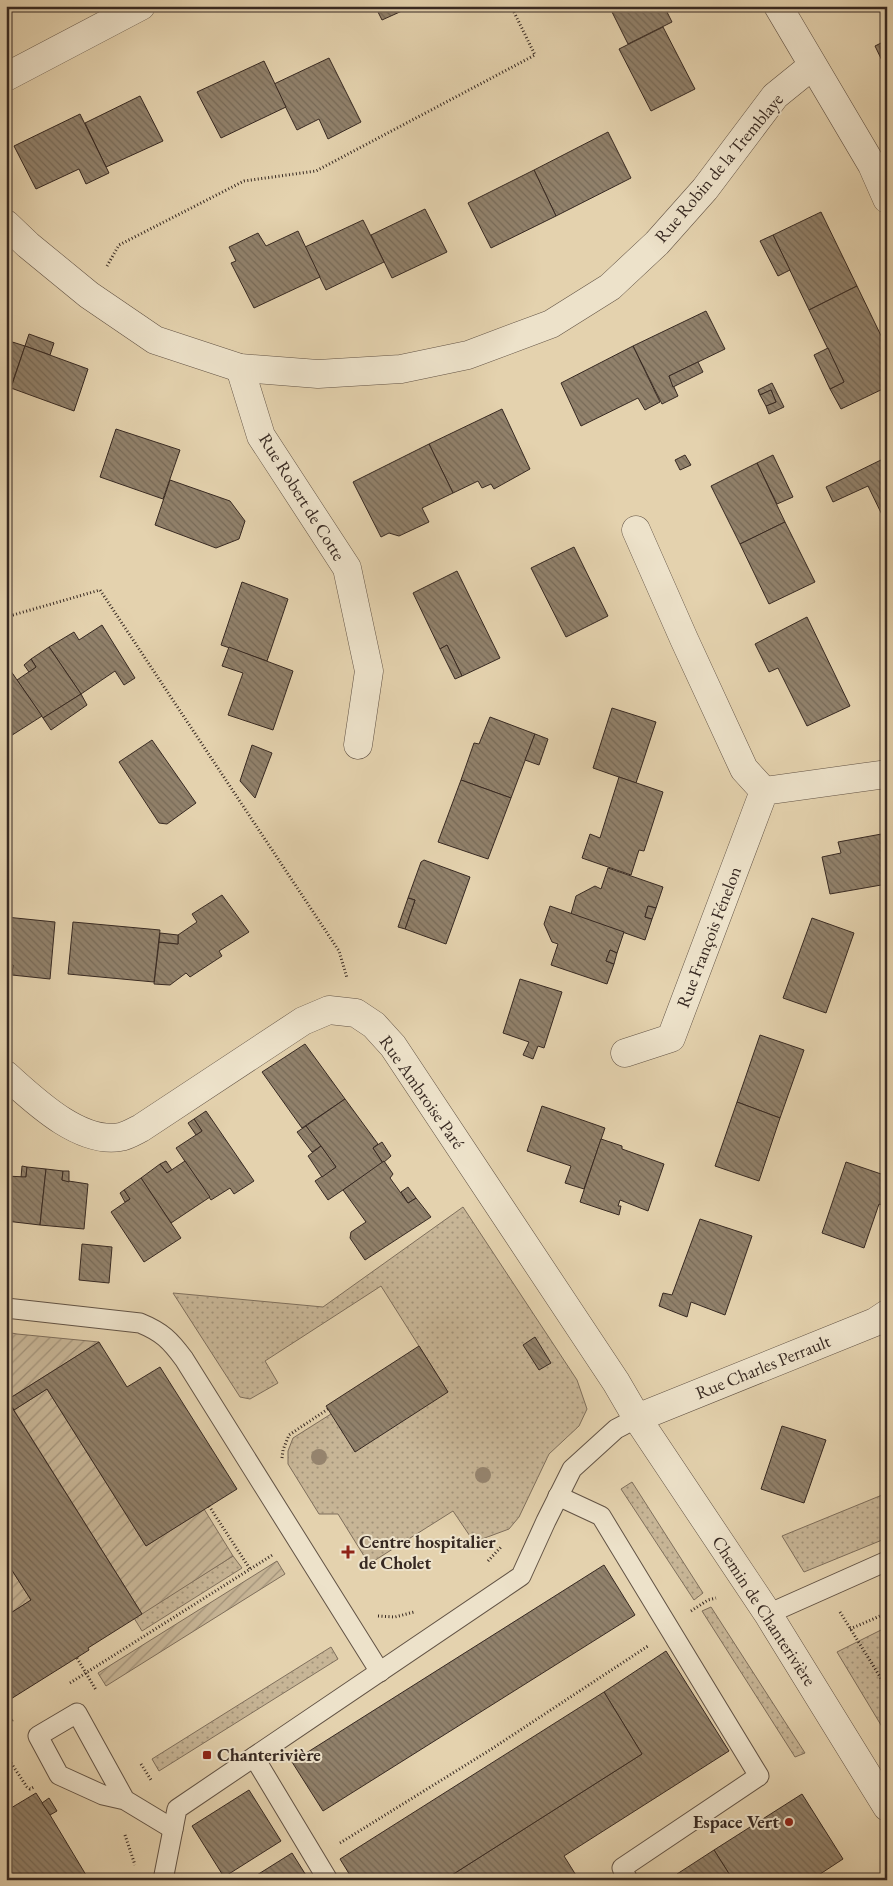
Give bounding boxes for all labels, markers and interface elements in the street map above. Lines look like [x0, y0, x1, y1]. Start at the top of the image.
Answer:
street label: Rue Robin de la Tremblaye [649, 88, 788, 247]
street label: Rue Robert de Cotte [254, 429, 351, 565]
street label: Rue François Fénelon [671, 862, 746, 1011]
street label: Rue Ambroise Paré [375, 1030, 470, 1153]
street label: Rue Charles Perrault [692, 1329, 834, 1404]
place label: Centre hospitalier de Cholet [359, 1530, 496, 1574]
street label: Chemin de Chanterivière [707, 1531, 822, 1690]
marker: Centre hospitalier de Cholet [341, 1545, 355, 1559]
place label: Chanterivière [217, 1743, 321, 1766]
marker: Chanterivière [201, 1749, 213, 1761]
place label: Espace Vert [693, 1810, 779, 1833]
marker: Espace Vert [783, 1816, 795, 1828]

